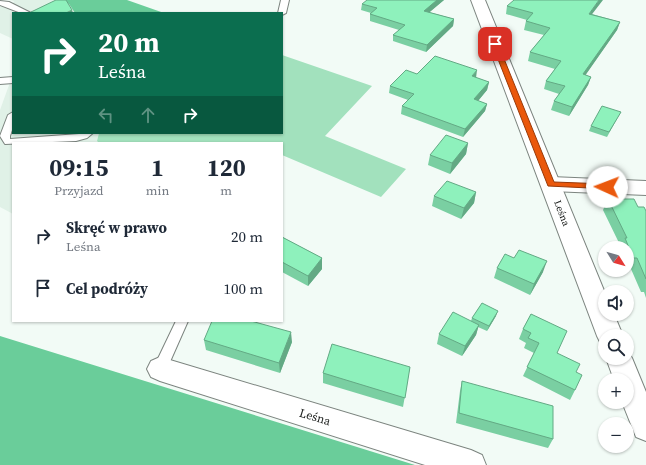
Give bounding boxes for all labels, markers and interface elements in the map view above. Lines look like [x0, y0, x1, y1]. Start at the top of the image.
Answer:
text: 20 m [98, 23, 160, 61]
pin [478, 27, 512, 61]
icon: right [32, 28, 84, 80]
icon: arrive [484, 33, 506, 55]
text: Leśna [98, 59, 146, 84]
icon: left [95, 104, 117, 126]
icon: ahead [137, 104, 159, 126]
icon: right [179, 104, 201, 126]
text: 09:15 [49, 151, 109, 184]
text: 1 [151, 151, 164, 184]
text: 120 [207, 151, 246, 184]
position arrow [586, 166, 628, 208]
text: Przyjazd [54, 182, 104, 199]
text: min [146, 182, 169, 199]
text: m [220, 182, 232, 199]
street label: Leśna [551, 198, 573, 229]
text: Skręć w prawo [66, 217, 167, 238]
icon: right [32, 225, 54, 247]
text: 20 m [231, 226, 263, 247]
text: Leśna [66, 238, 101, 255]
north arrow [598, 241, 634, 277]
map controls [598, 241, 634, 453]
icon: arrive [32, 277, 54, 299]
text: Cel podróży [66, 278, 148, 299]
text: 100 m [223, 278, 263, 299]
button: sound [598, 285, 634, 321]
button: search [598, 329, 634, 365]
button: + [598, 373, 634, 409]
street label: Leśna [297, 405, 333, 430]
button: − [598, 417, 634, 453]

